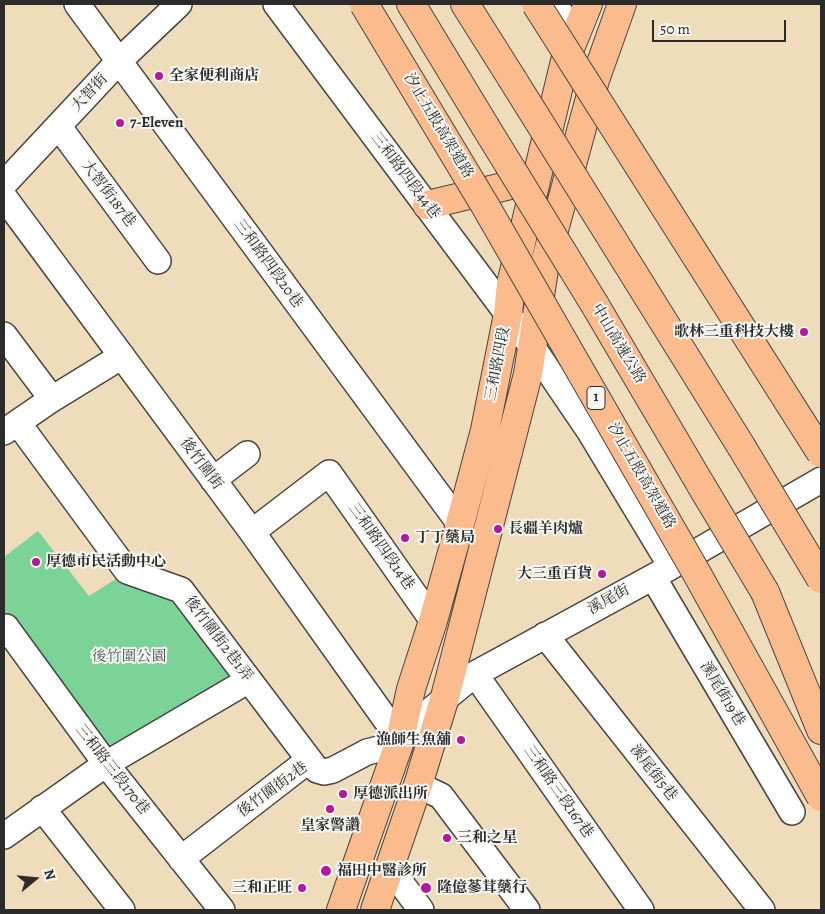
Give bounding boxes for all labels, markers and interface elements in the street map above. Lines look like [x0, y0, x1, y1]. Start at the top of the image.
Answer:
scale bar [655, 10, 789, 42]
text: 50 m [660, 19, 690, 39]
place label: 全家便利商店 [169, 67, 259, 85]
street label: 大智街 [68, 70, 112, 116]
marker: 全家便利商店 [153, 70, 165, 82]
street label: 汐止五股高架道路 [399, 70, 477, 182]
place label: 7-Eleven [130, 114, 183, 132]
marker: 7-Eleven [114, 117, 126, 129]
street label: 三和路四段44巷 [367, 129, 443, 223]
street label: 大智街187巷 [77, 157, 139, 231]
street label: 三和路四段20巷 [230, 216, 306, 312]
street label: 中山高速公路 [587, 301, 649, 387]
place label: 歌林三重科技大樓 [674, 323, 794, 341]
street label: 三和路四段 [482, 325, 514, 403]
marker: 歌林三重科技大樓 [798, 326, 810, 338]
road number: 1 [587, 386, 605, 409]
street label: 汐止五股高架道路 [603, 420, 679, 532]
street label: 後竹圍街 [176, 435, 226, 493]
street label: 三和路四段14巷 [344, 500, 418, 594]
place label: 長疆羊肉爐 [508, 520, 583, 538]
marker: 長疆羊肉爐 [492, 523, 504, 535]
place label: 丁丁藥局 [415, 529, 475, 547]
marker: 丁丁藥局 [399, 532, 411, 544]
place label: 厚德市民活動中心 [46, 553, 166, 571]
marker: 厚德市民活動中心 [30, 556, 42, 568]
place label: 大三重百貨 [517, 565, 592, 583]
marker: 大三重百貨 [596, 568, 608, 580]
street label: 溪尾街 [585, 581, 633, 619]
street label: 後竹圍街2巷1弄 [180, 593, 256, 685]
park label: 後竹圍公園 [92, 648, 166, 666]
street label: 溪尾街19巷 [696, 659, 748, 729]
street label: 三和路三段170巷 [71, 721, 153, 819]
place label: 漁師生魚舖 [376, 731, 451, 749]
marker: 漁師生魚舖 [455, 734, 467, 746]
street label: 溪尾街5巷 [625, 741, 681, 805]
street label: 三和路三段167巷 [520, 742, 596, 842]
street label: 後竹圍街2巷 [234, 759, 312, 821]
place label: 厚德派出所 [353, 785, 428, 803]
marker: 厚德派出所 [337, 788, 349, 800]
marker: 皇家警讚 [324, 803, 336, 815]
place label: 皇家警讚 [300, 817, 360, 835]
place label: 三和之星 [457, 829, 517, 847]
marker: 三和之星 [441, 832, 453, 844]
north arrow [10, 854, 60, 904]
place label: 福田中醫診所 [337, 862, 427, 880]
marker: 福田中醫診所 [319, 864, 333, 878]
text: N [39, 867, 60, 882]
place label: 三和正旺 [232, 879, 292, 897]
place label: 隆億蔘茸藥行 [437, 879, 527, 897]
marker: 隆億蔘茸藥行 [419, 881, 433, 895]
marker: 三和正旺 [296, 882, 308, 894]

